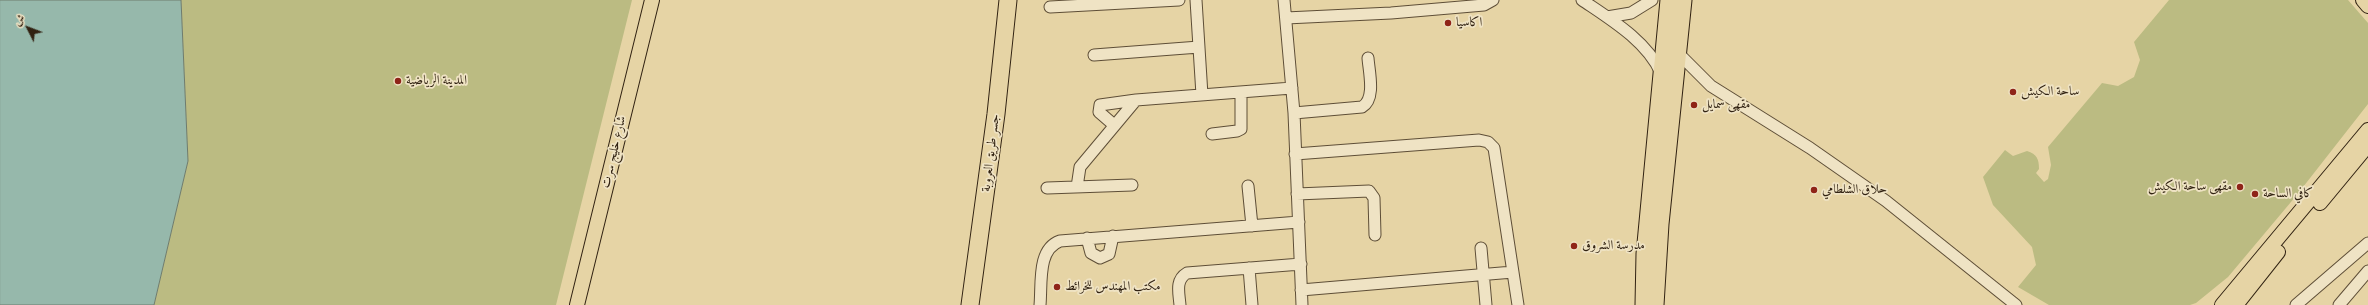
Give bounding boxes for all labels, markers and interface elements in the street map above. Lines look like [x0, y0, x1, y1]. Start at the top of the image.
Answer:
north arrow [8, 8, 48, 48]
text: ش [9, 11, 29, 29]
place label: اكاسيا [1456, 15, 1482, 31]
marker: اكاسيا [1443, 18, 1453, 28]
place label: المدينة الرياضية [406, 73, 467, 89]
marker: المدينة الرياضية [393, 76, 403, 86]
place label: ساحة الكيش [2021, 84, 2079, 100]
marker: ساحة الكيش [2008, 87, 2018, 97]
place label: مقهى سمايل [1702, 97, 1750, 113]
marker: مقهى سمايل [1689, 100, 1699, 110]
street label: جسر طريق العروبة [978, 113, 1004, 193]
street label: شارع خليج سرت [598, 114, 630, 190]
place label: مقهى ساحة الكيش [2148, 179, 2232, 195]
place label: حلاق الشلطامي [1822, 182, 1887, 198]
marker: مقهى ساحة الكيش [2235, 182, 2245, 192]
marker: حلاق الشلطامي [1809, 185, 1819, 195]
place label: كافي الساحة [2263, 186, 2313, 202]
marker: كافي الساحة [2250, 189, 2260, 199]
place label: مدرسة الشروق [1582, 238, 1645, 254]
marker: مدرسة الشروق [1569, 241, 1579, 251]
place label: مكتب المهندس للخرائط [1065, 279, 1160, 295]
marker: مكتب المهندس للخرائط [1052, 282, 1062, 292]

